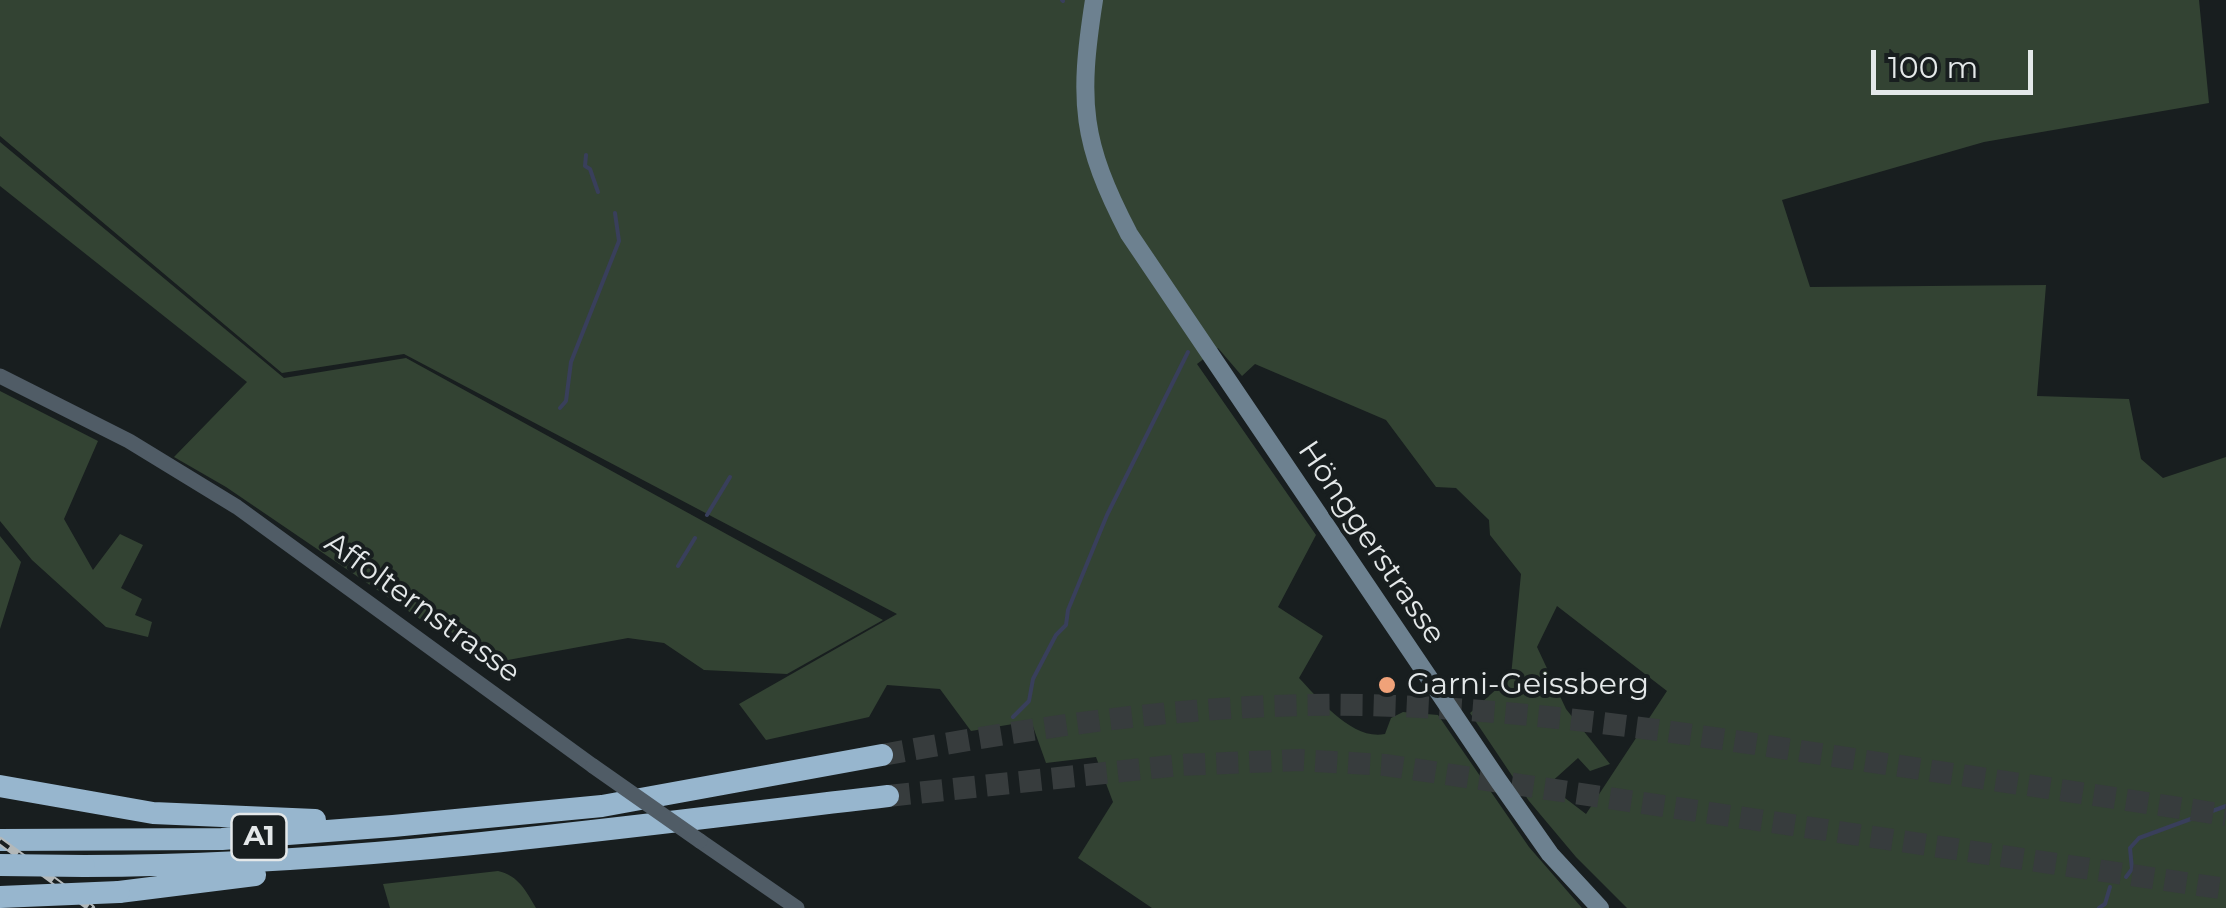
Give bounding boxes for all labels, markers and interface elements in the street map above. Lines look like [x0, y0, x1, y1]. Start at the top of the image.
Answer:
scale bar [1876, 30, 2038, 92]
text: 100 m [1888, 49, 1978, 86]
street label: Hönggerstrasse [1290, 435, 1452, 651]
street label: Affolternstrasse [317, 525, 527, 691]
place label: Garni-Geissberg [1407, 667, 1649, 703]
marker: Garni-Geissberg [1376, 674, 1398, 696]
road number: A1 [232, 814, 286, 860]

